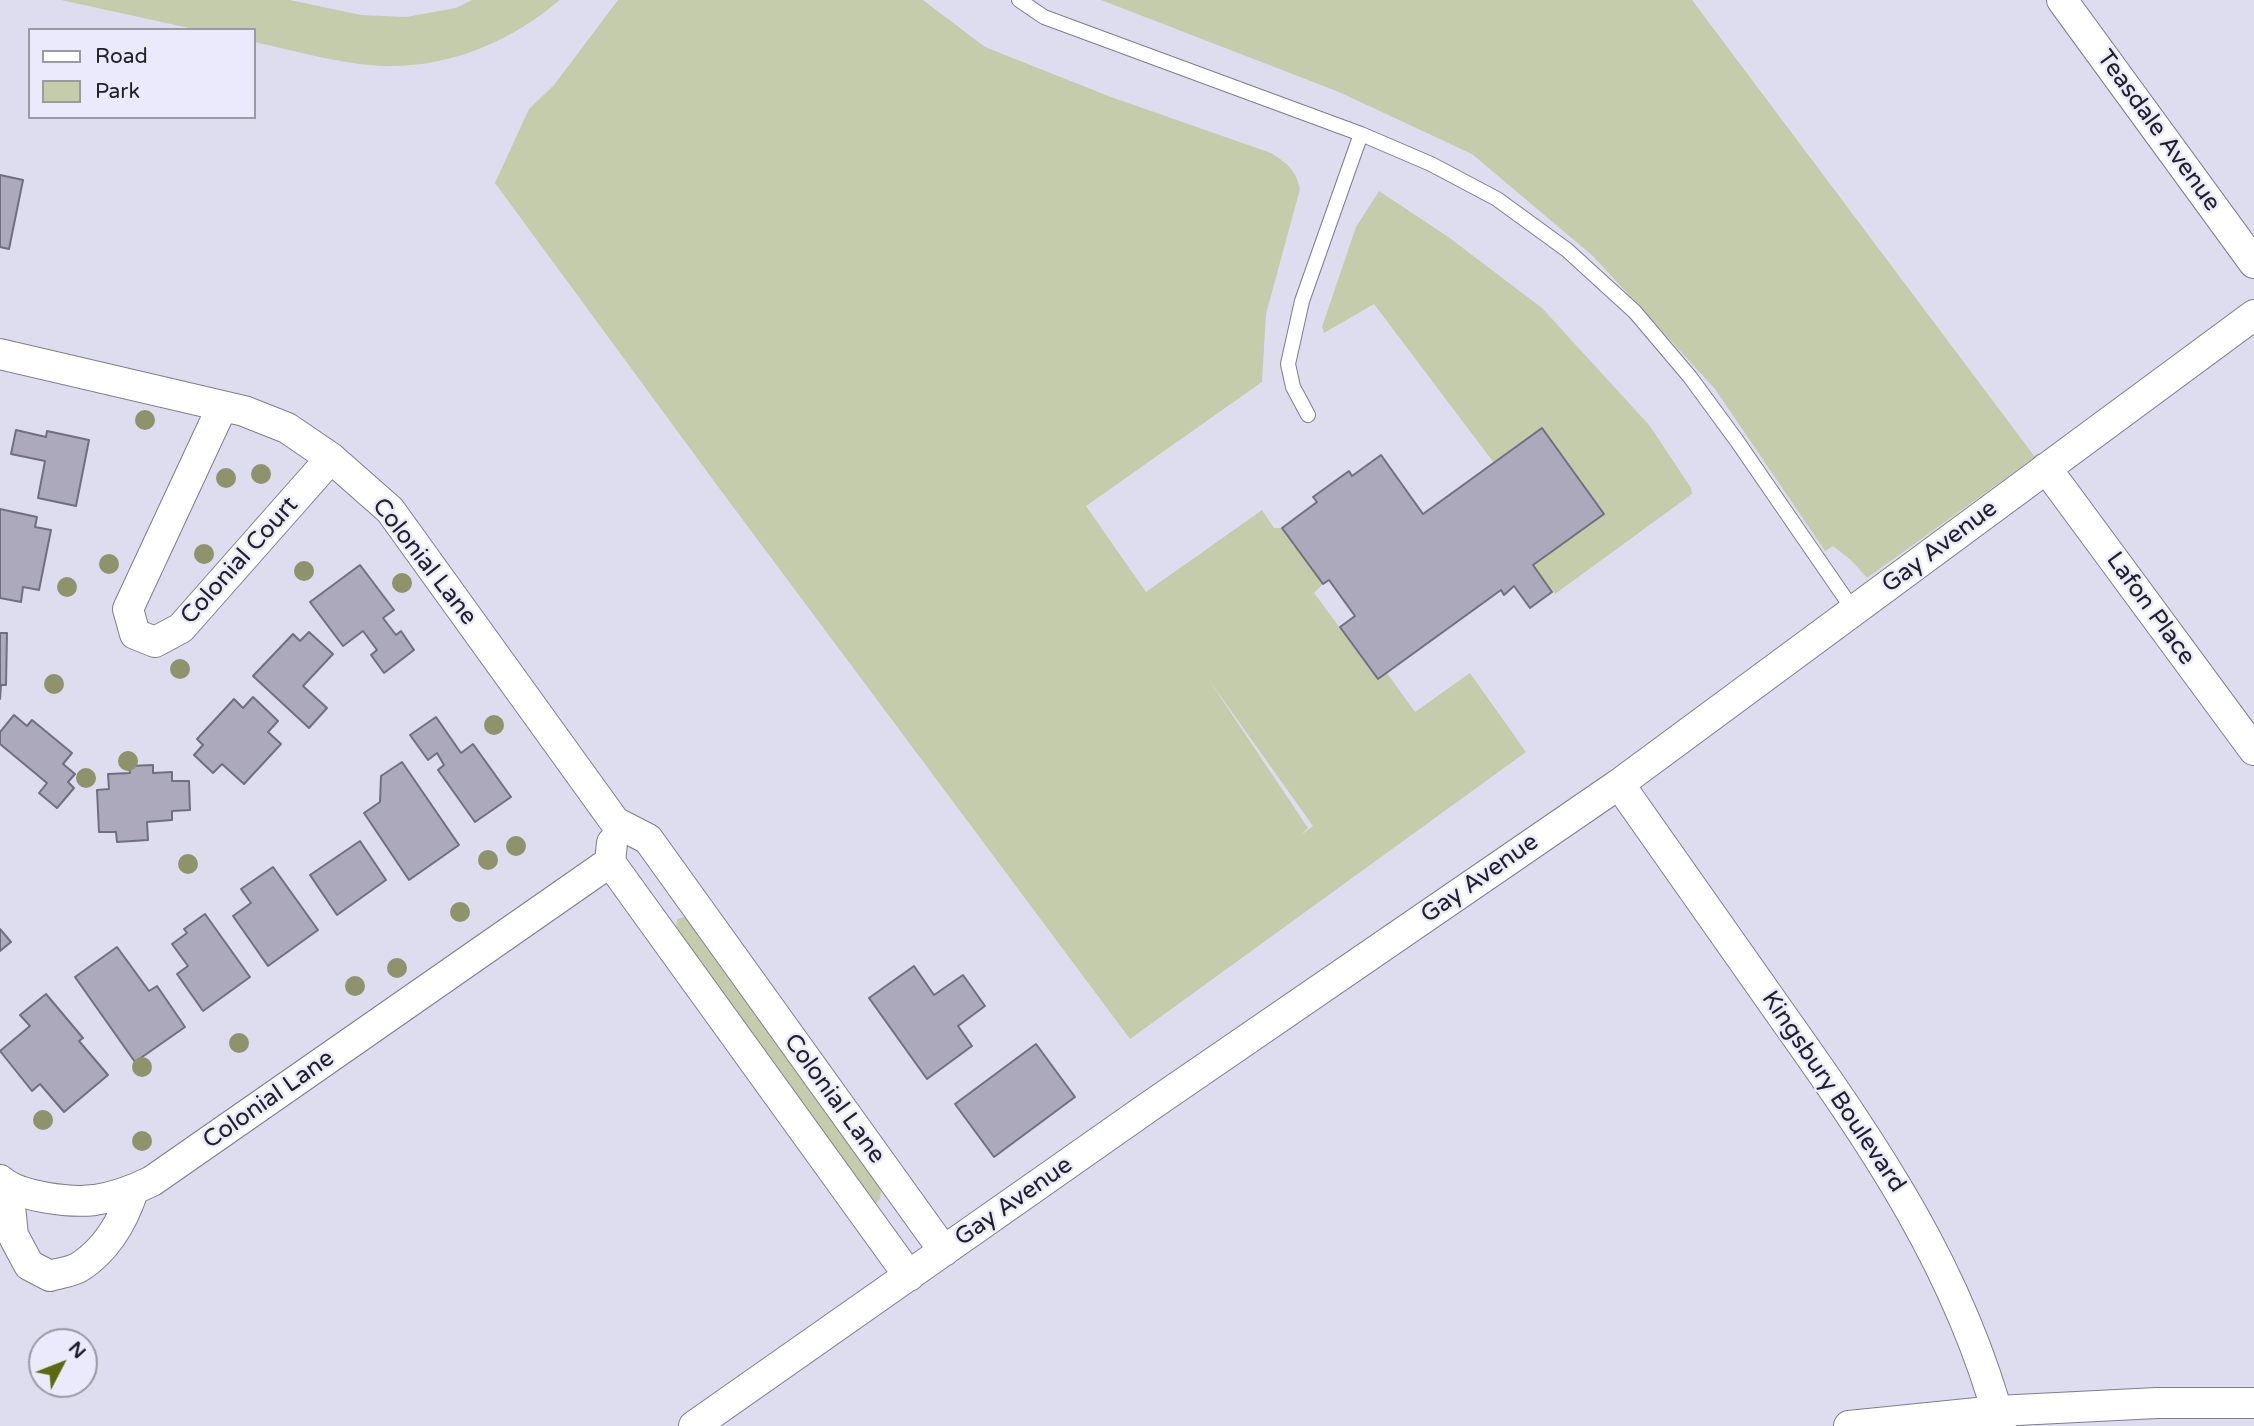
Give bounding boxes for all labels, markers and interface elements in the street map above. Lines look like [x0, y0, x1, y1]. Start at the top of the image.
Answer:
legend [28, 28, 256, 119]
text: Road [95, 44, 148, 69]
street label: Teasdale Avenue [2090, 45, 2226, 217]
text: Park [95, 79, 140, 104]
street label: Colonial Court [175, 491, 305, 631]
street label: Colonial Lane [365, 493, 483, 631]
street label: Gay Avenue [1877, 494, 2003, 600]
street label: Lafon Place [2099, 547, 2201, 671]
street label: Gay Avenue [1416, 828, 1544, 930]
street label: Kingsbury Boulevard [1755, 986, 1911, 1198]
street label: Colonial Lane [777, 1029, 891, 1169]
street label: Colonial Lane [198, 1044, 340, 1156]
street label: Gay Avenue [950, 1151, 1078, 1253]
north arrow [28, 1328, 98, 1398]
text: N [64, 1337, 90, 1363]

